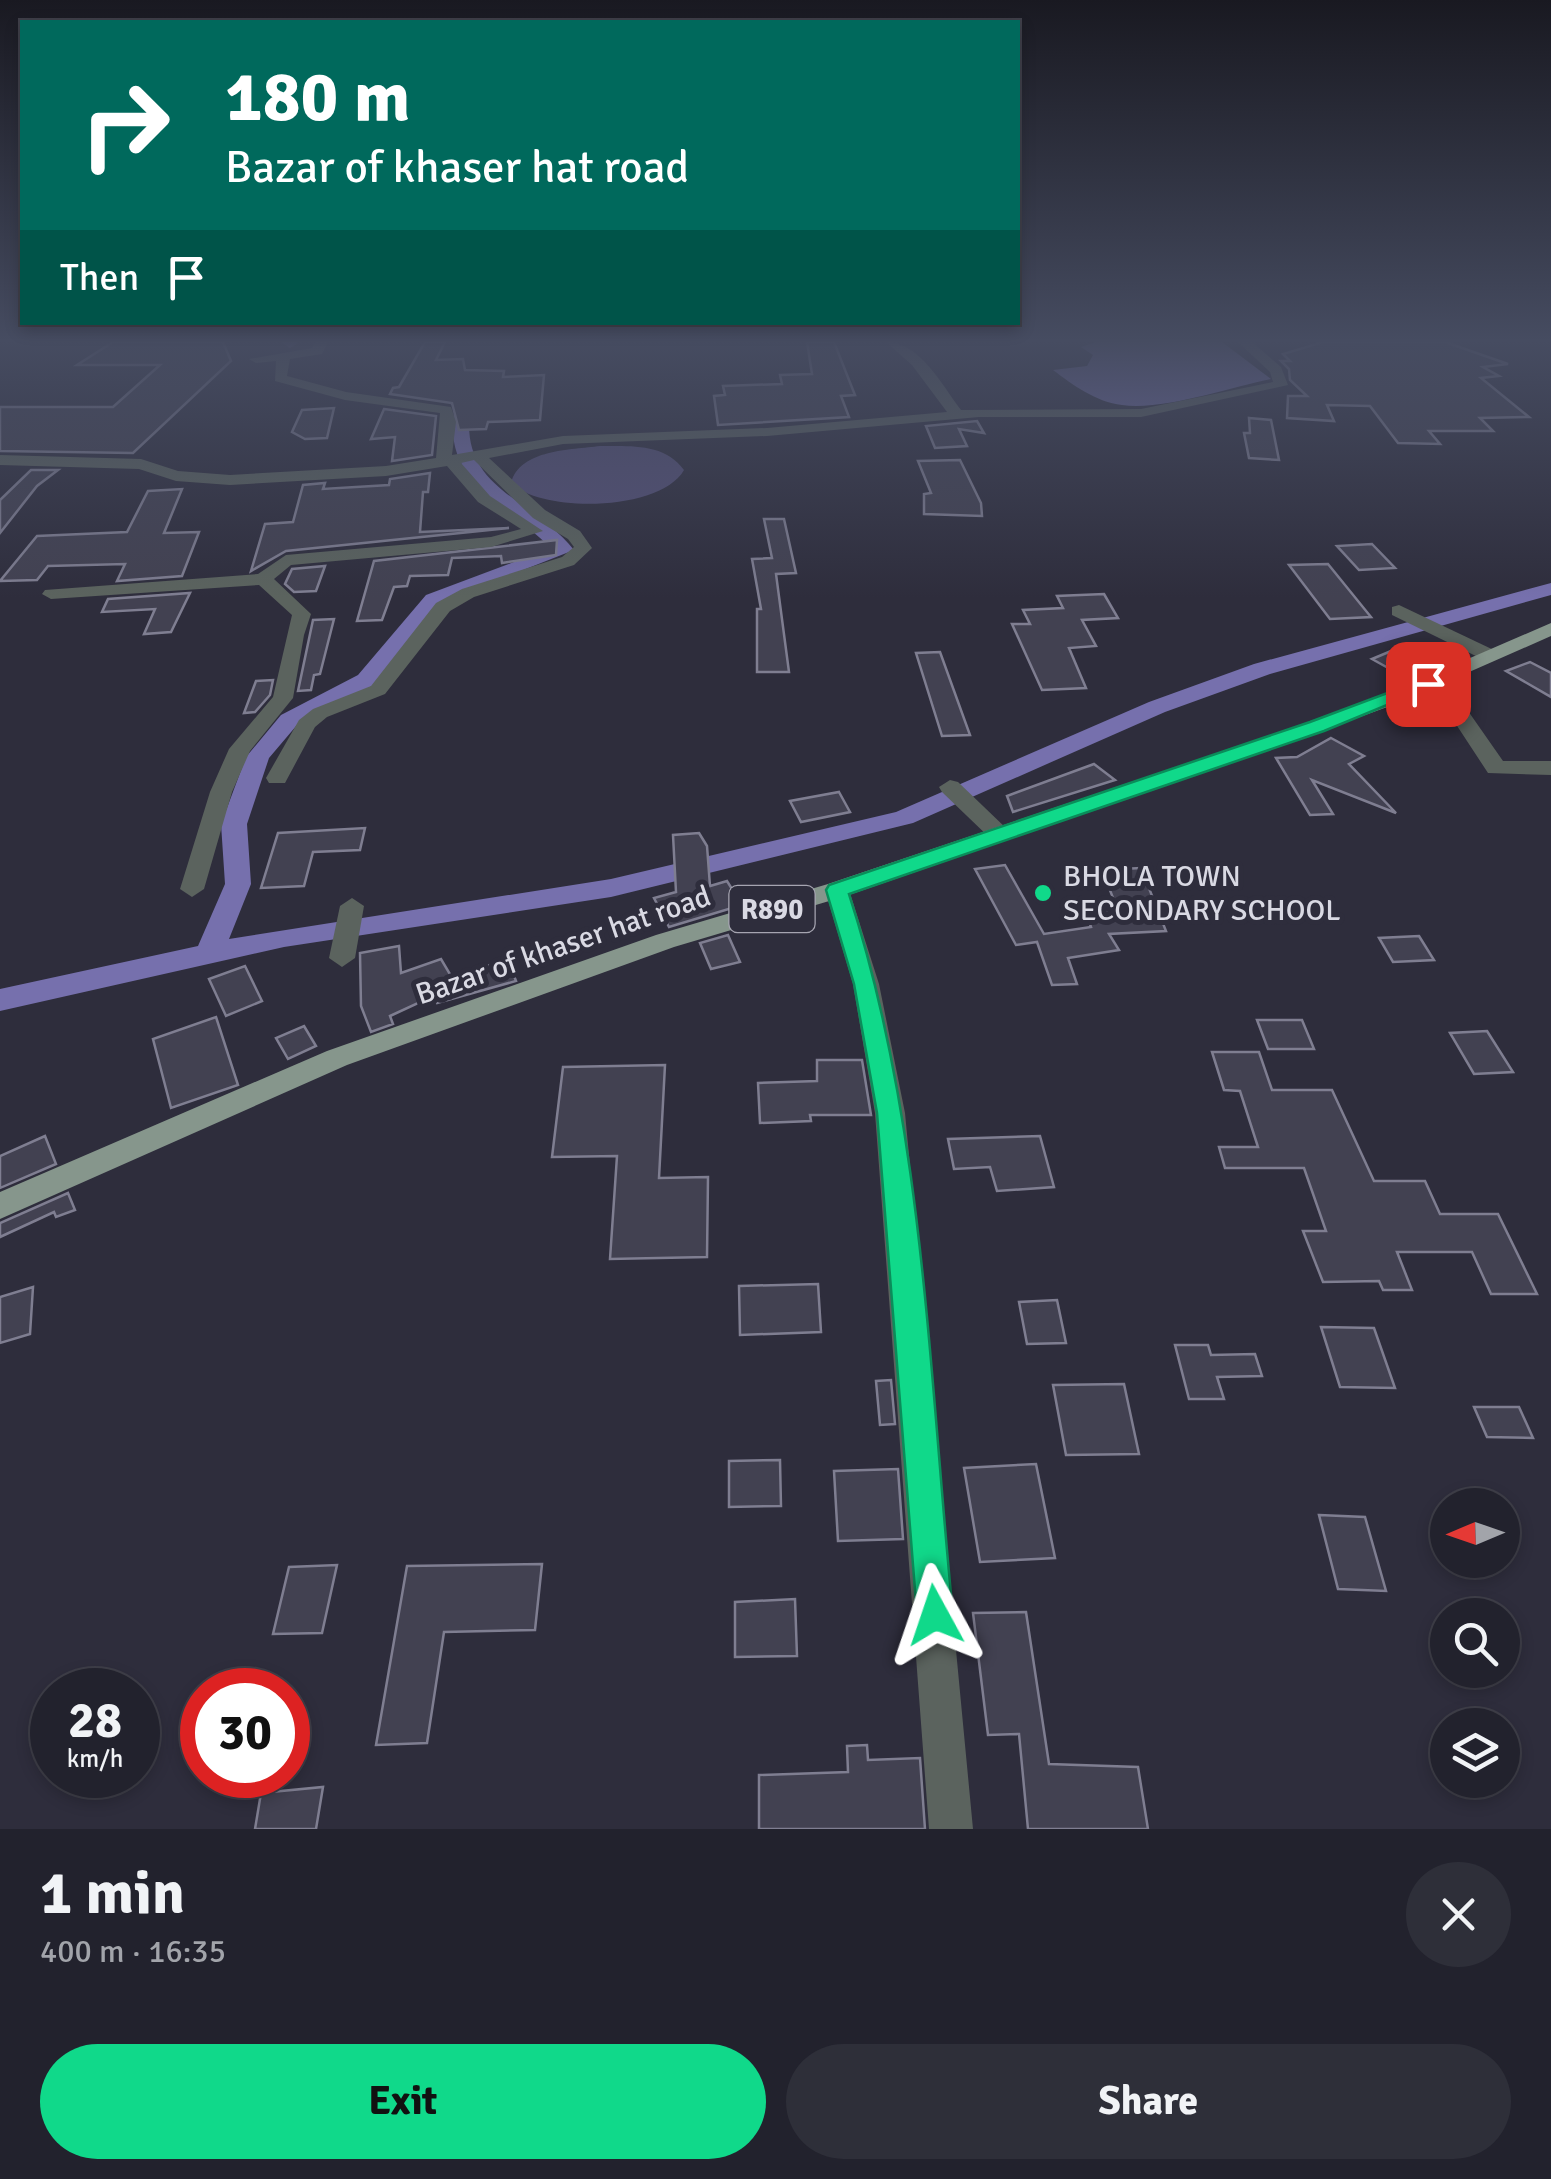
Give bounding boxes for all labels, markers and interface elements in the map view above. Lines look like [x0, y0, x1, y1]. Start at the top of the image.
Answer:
text: 180 m [225, 54, 410, 140]
icon: right [60, 60, 190, 190]
text: Bazar of khaser hat road [225, 140, 689, 195]
icon: arrive [159, 250, 214, 305]
text: Then [60, 254, 139, 301]
pin [1386, 642, 1471, 727]
icon: arrive [1401, 657, 1456, 712]
place label: BHOLA TOWN SECONDARY SCHOOL [1063, 858, 1341, 929]
street label: Bazar of khaser hat road [411, 878, 715, 1013]
marker: BHOLA TOWN SECONDARY SCHOOL [1032, 882, 1054, 904]
road number: R890 [730, 886, 814, 932]
north arrow [1430, 1488, 1520, 1578]
map controls [1430, 1488, 1520, 1798]
position arrow [883, 1563, 987, 1667]
button: search [1430, 1598, 1520, 1688]
speed limit sign: 30 [180, 1668, 310, 1798]
text: 28 [68, 1690, 122, 1752]
button: layers [1430, 1708, 1520, 1798]
text: km/h [67, 1743, 123, 1774]
text: 1 min [40, 1857, 185, 1931]
button: close [1406, 1862, 1511, 1967]
text: 400 m · 16:35 [40, 1932, 226, 1971]
button: Exit [40, 2044, 766, 2159]
button: Share [786, 2044, 1511, 2159]

